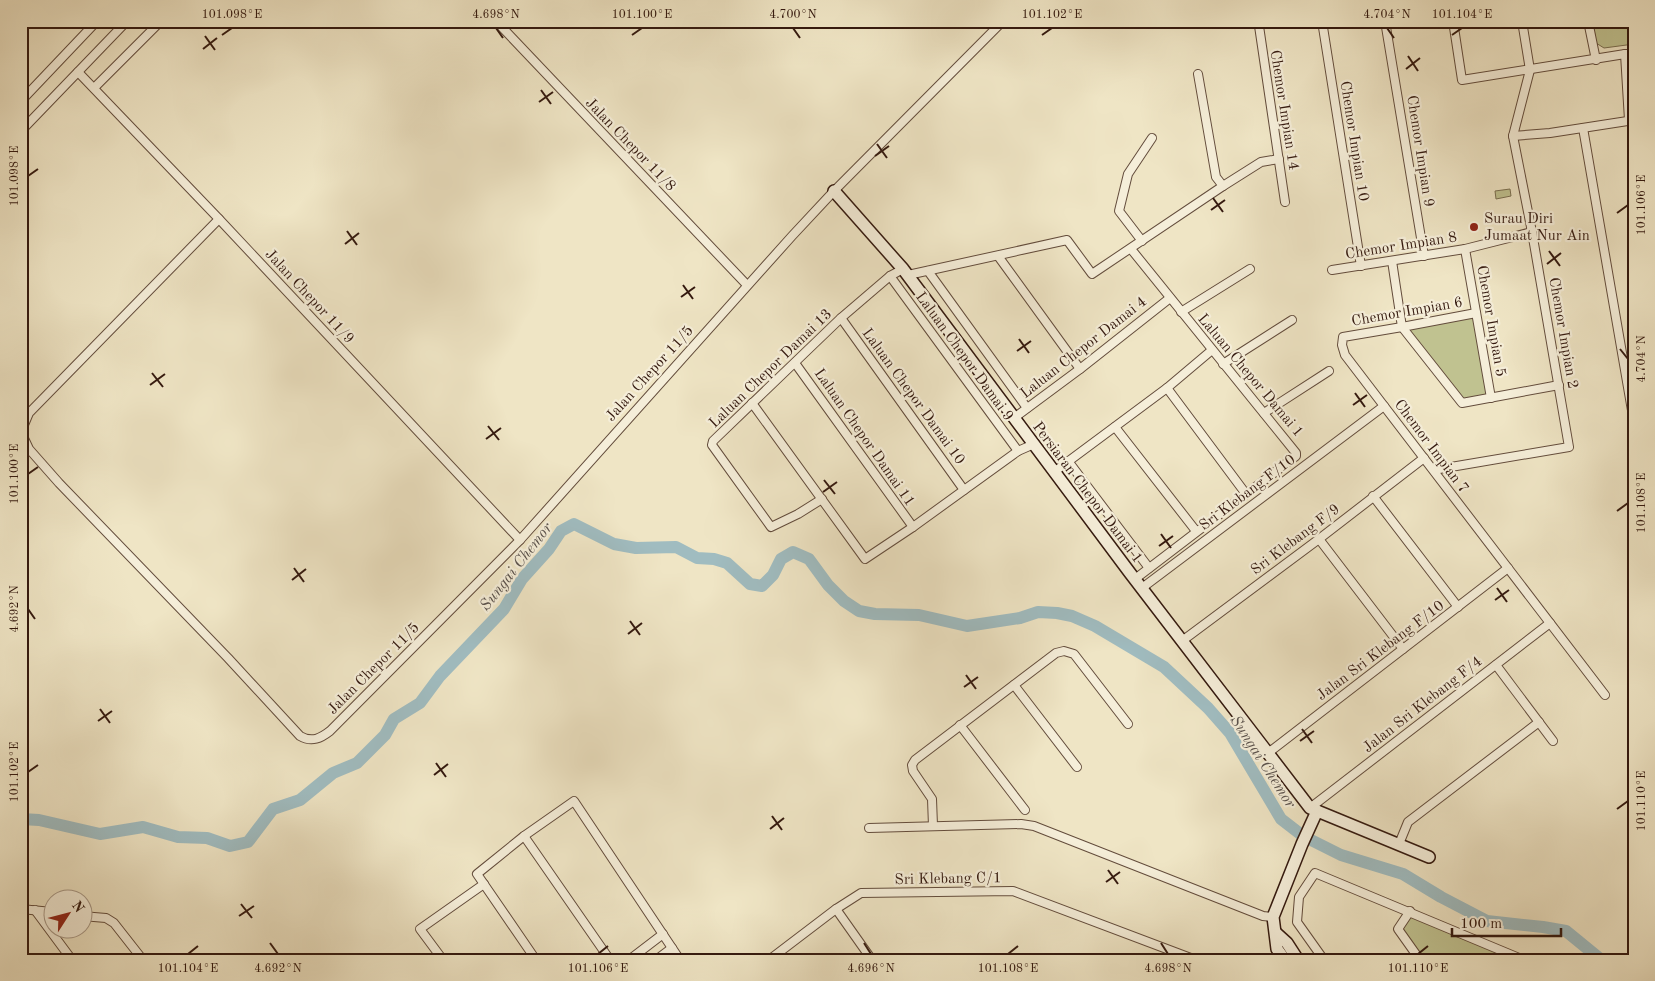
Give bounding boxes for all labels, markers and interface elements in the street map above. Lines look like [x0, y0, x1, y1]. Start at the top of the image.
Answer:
text: 101.098°E [202, 9, 262, 21]
text: 4.698°N [472, 9, 520, 21]
text: 101.100°E [612, 9, 672, 21]
text: 4.700°N [769, 9, 817, 21]
text: 101.102°E [1022, 9, 1082, 21]
text: 4.704°N [1363, 9, 1411, 21]
text: 101.104°E [1432, 9, 1492, 21]
street label: Chemor Impian 14 [1267, 49, 1300, 171]
street label: Chemor Impian 10 [1337, 80, 1370, 202]
street label: Chemor Impian 9 [1403, 94, 1436, 208]
street label: Jalan Chepor 11/8 [582, 96, 678, 194]
text: 101.098°E [9, 146, 21, 206]
text: 101.106°E [1636, 175, 1648, 235]
place label: Surau Diri Jumaat Nur Ain [1484, 212, 1590, 244]
marker: Surau Diri Jumaat Nur Ain [1468, 221, 1480, 233]
street label: Chemor Impian 8 [1344, 230, 1458, 263]
street label: Jalan Chepor 11/9 [262, 247, 356, 347]
street label: Chemor Impian 5 [1473, 264, 1508, 378]
street label: Chemor Impian 2 [1545, 276, 1580, 390]
street label: Laluan Chepor Damai 9 [912, 290, 1015, 424]
street label: Laluan Chepor Damai 4 [1018, 294, 1150, 402]
street label: Chemor Impian 6 [1350, 295, 1464, 330]
street label: Laluan Chepor Damai 13 [707, 307, 835, 431]
street label: Laluan Chepor Damai 1 [1194, 312, 1306, 440]
street label: Jalan Chepor 11/5 [603, 323, 697, 425]
street label: Laluan Chepor Damai 10 [859, 326, 967, 468]
text: 4.704°N [1636, 335, 1648, 383]
street label: Laluan Chepor Damai 11 [811, 366, 917, 509]
street label: Chemor Impian 7 [1391, 397, 1471, 496]
street label: Persiaran Chepor Damai 1 [1029, 420, 1145, 566]
text: 101.100°E [9, 444, 21, 504]
street label: Sri Klebang F/10 [1197, 452, 1299, 534]
text: 101.108°E [1636, 473, 1648, 533]
street label: Sri Klebang F/9 [1249, 502, 1343, 578]
water label: Sungai Chemor [477, 519, 556, 614]
text: 4.692°N [9, 585, 21, 633]
street label: Jalan Sri Klebang F/10 [1314, 599, 1447, 704]
street label: Jalan Chepor 11/5 [325, 620, 423, 718]
street label: Jalan Sri Klebang F/4 [1361, 654, 1485, 756]
water label: Sungai Chemor [1226, 713, 1299, 812]
text: 101.102°E [9, 742, 21, 802]
text: 101.110°E [1636, 771, 1648, 831]
street label: Sri Klebang C/1 [894, 871, 1002, 888]
north arrow [42, 888, 92, 938]
text: N [69, 899, 87, 916]
scale bar [1452, 906, 1561, 938]
text: 100 m [1460, 917, 1502, 932]
text: 101.104°E [158, 963, 218, 975]
text: 4.692°N [254, 963, 302, 975]
text: 101.106°E [568, 963, 628, 975]
text: 4.696°N [847, 963, 895, 975]
text: 101.108°E [978, 963, 1038, 975]
text: 4.698°N [1144, 963, 1192, 975]
text: 101.110°E [1388, 963, 1448, 975]

